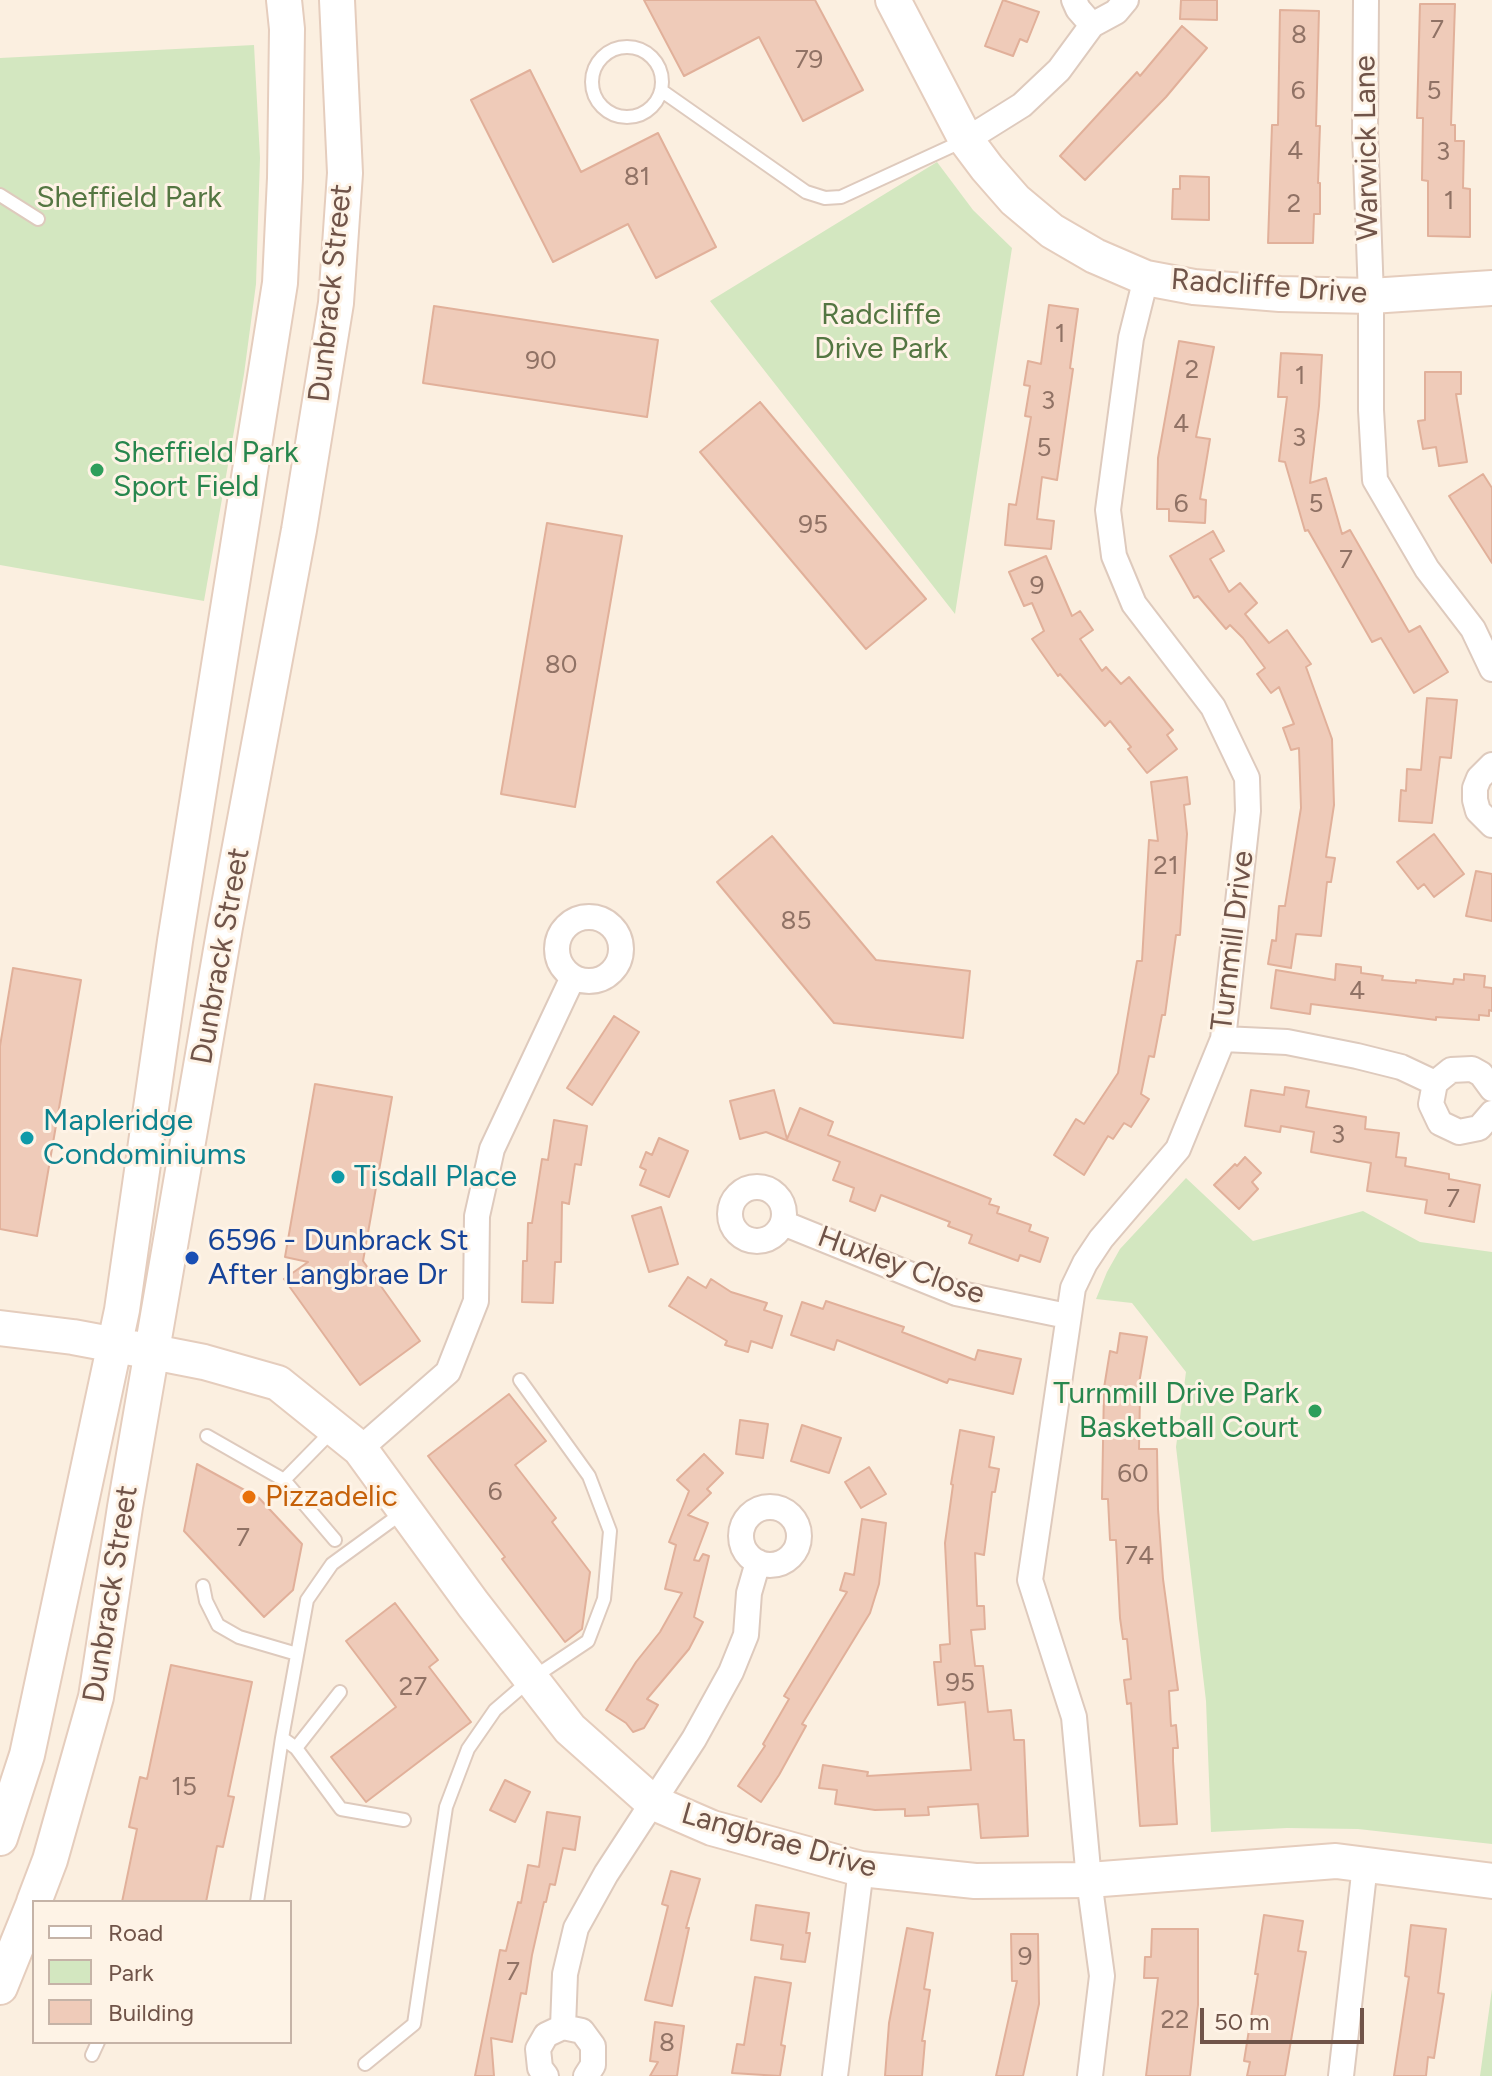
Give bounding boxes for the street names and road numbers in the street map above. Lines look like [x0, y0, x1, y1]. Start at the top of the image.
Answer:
street label: Warwick Lane [1347, 55, 1387, 241]
street label: Dunbrack Street [302, 182, 360, 404]
street label: Radcliffe Drive [1170, 262, 1368, 312]
street label: Dunbrack Street [184, 845, 258, 1067]
street label: Turnmill Drive [1204, 849, 1262, 1033]
street label: Huxley Close [812, 1219, 990, 1313]
street label: Dunbrack Street [76, 1483, 146, 1705]
street label: Langbrae Drive [677, 1796, 881, 1886]

